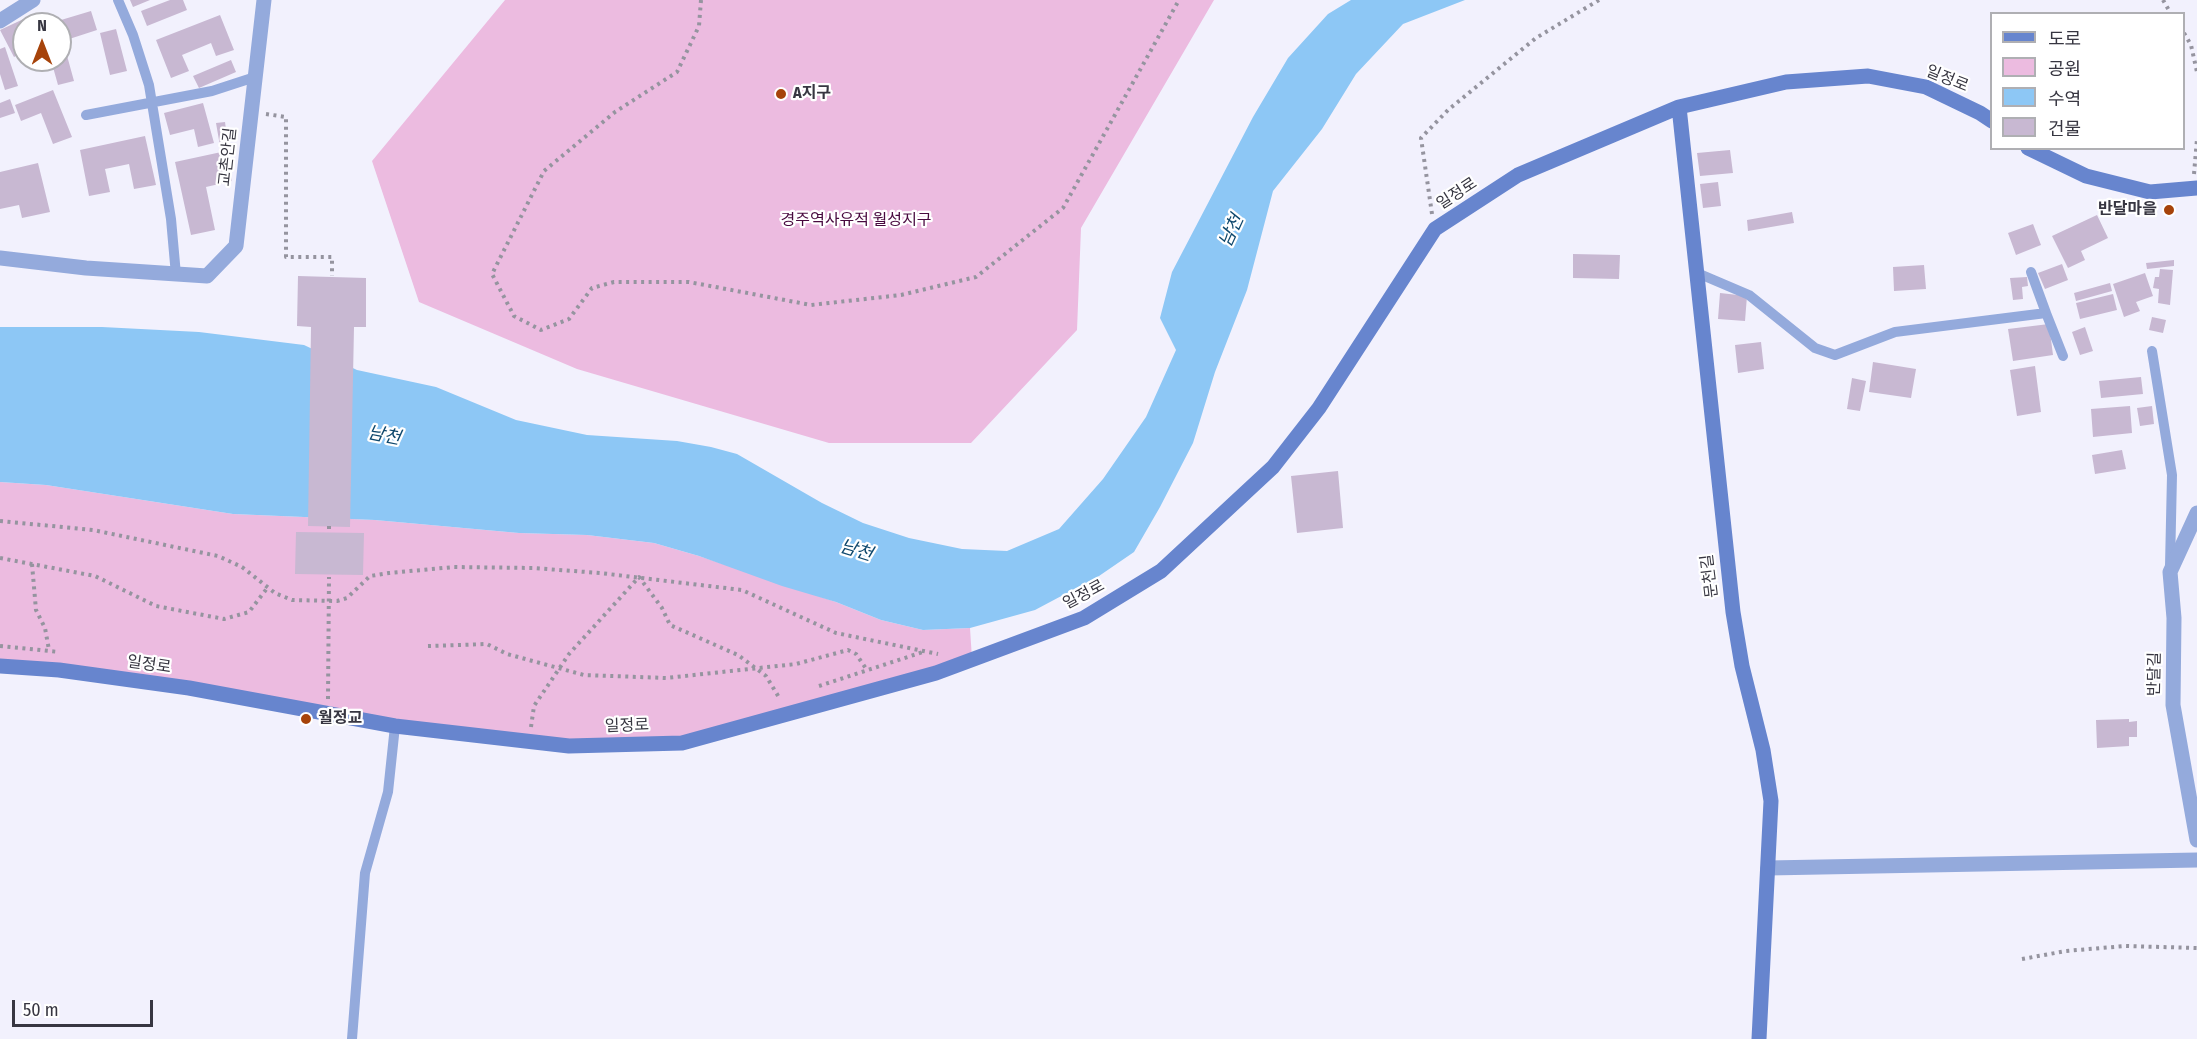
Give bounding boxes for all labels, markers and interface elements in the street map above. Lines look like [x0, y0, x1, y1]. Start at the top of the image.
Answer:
north arrow [12, 12, 72, 72]
legend [1990, 12, 2185, 150]
text: N [37, 16, 47, 35]
text: 도로 [2048, 28, 2081, 50]
text: 공원 [2048, 58, 2081, 80]
street label: 일정로 [1923, 62, 1971, 96]
place label: A지구 [793, 84, 831, 104]
marker: A지구 [774, 87, 788, 101]
text: 수역 [2048, 88, 2081, 110]
text: 건물 [2048, 118, 2081, 140]
street label: 교촌안길 [215, 127, 241, 187]
street label: 일정로 [1433, 174, 1481, 214]
place label: 반달마을 [2098, 200, 2157, 220]
marker: 반달마을 [2162, 203, 2176, 217]
park label: 경주역사유적 월성지구 [781, 211, 931, 231]
water label: 남천 [1215, 211, 1249, 251]
water label: 남천 [366, 422, 402, 450]
water label: 남천 [837, 536, 875, 566]
street label: 문천길 [1698, 553, 1722, 599]
street label: 일정로 [1060, 576, 1108, 614]
street label: 일정로 [126, 652, 172, 678]
street label: 반달길 [2145, 652, 2165, 696]
place label: 월정교 [318, 709, 362, 729]
marker: 월정교 [299, 712, 313, 726]
street label: 일정로 [605, 716, 649, 736]
scale bar [15, 988, 156, 1026]
text: 50 m [23, 999, 59, 1021]

